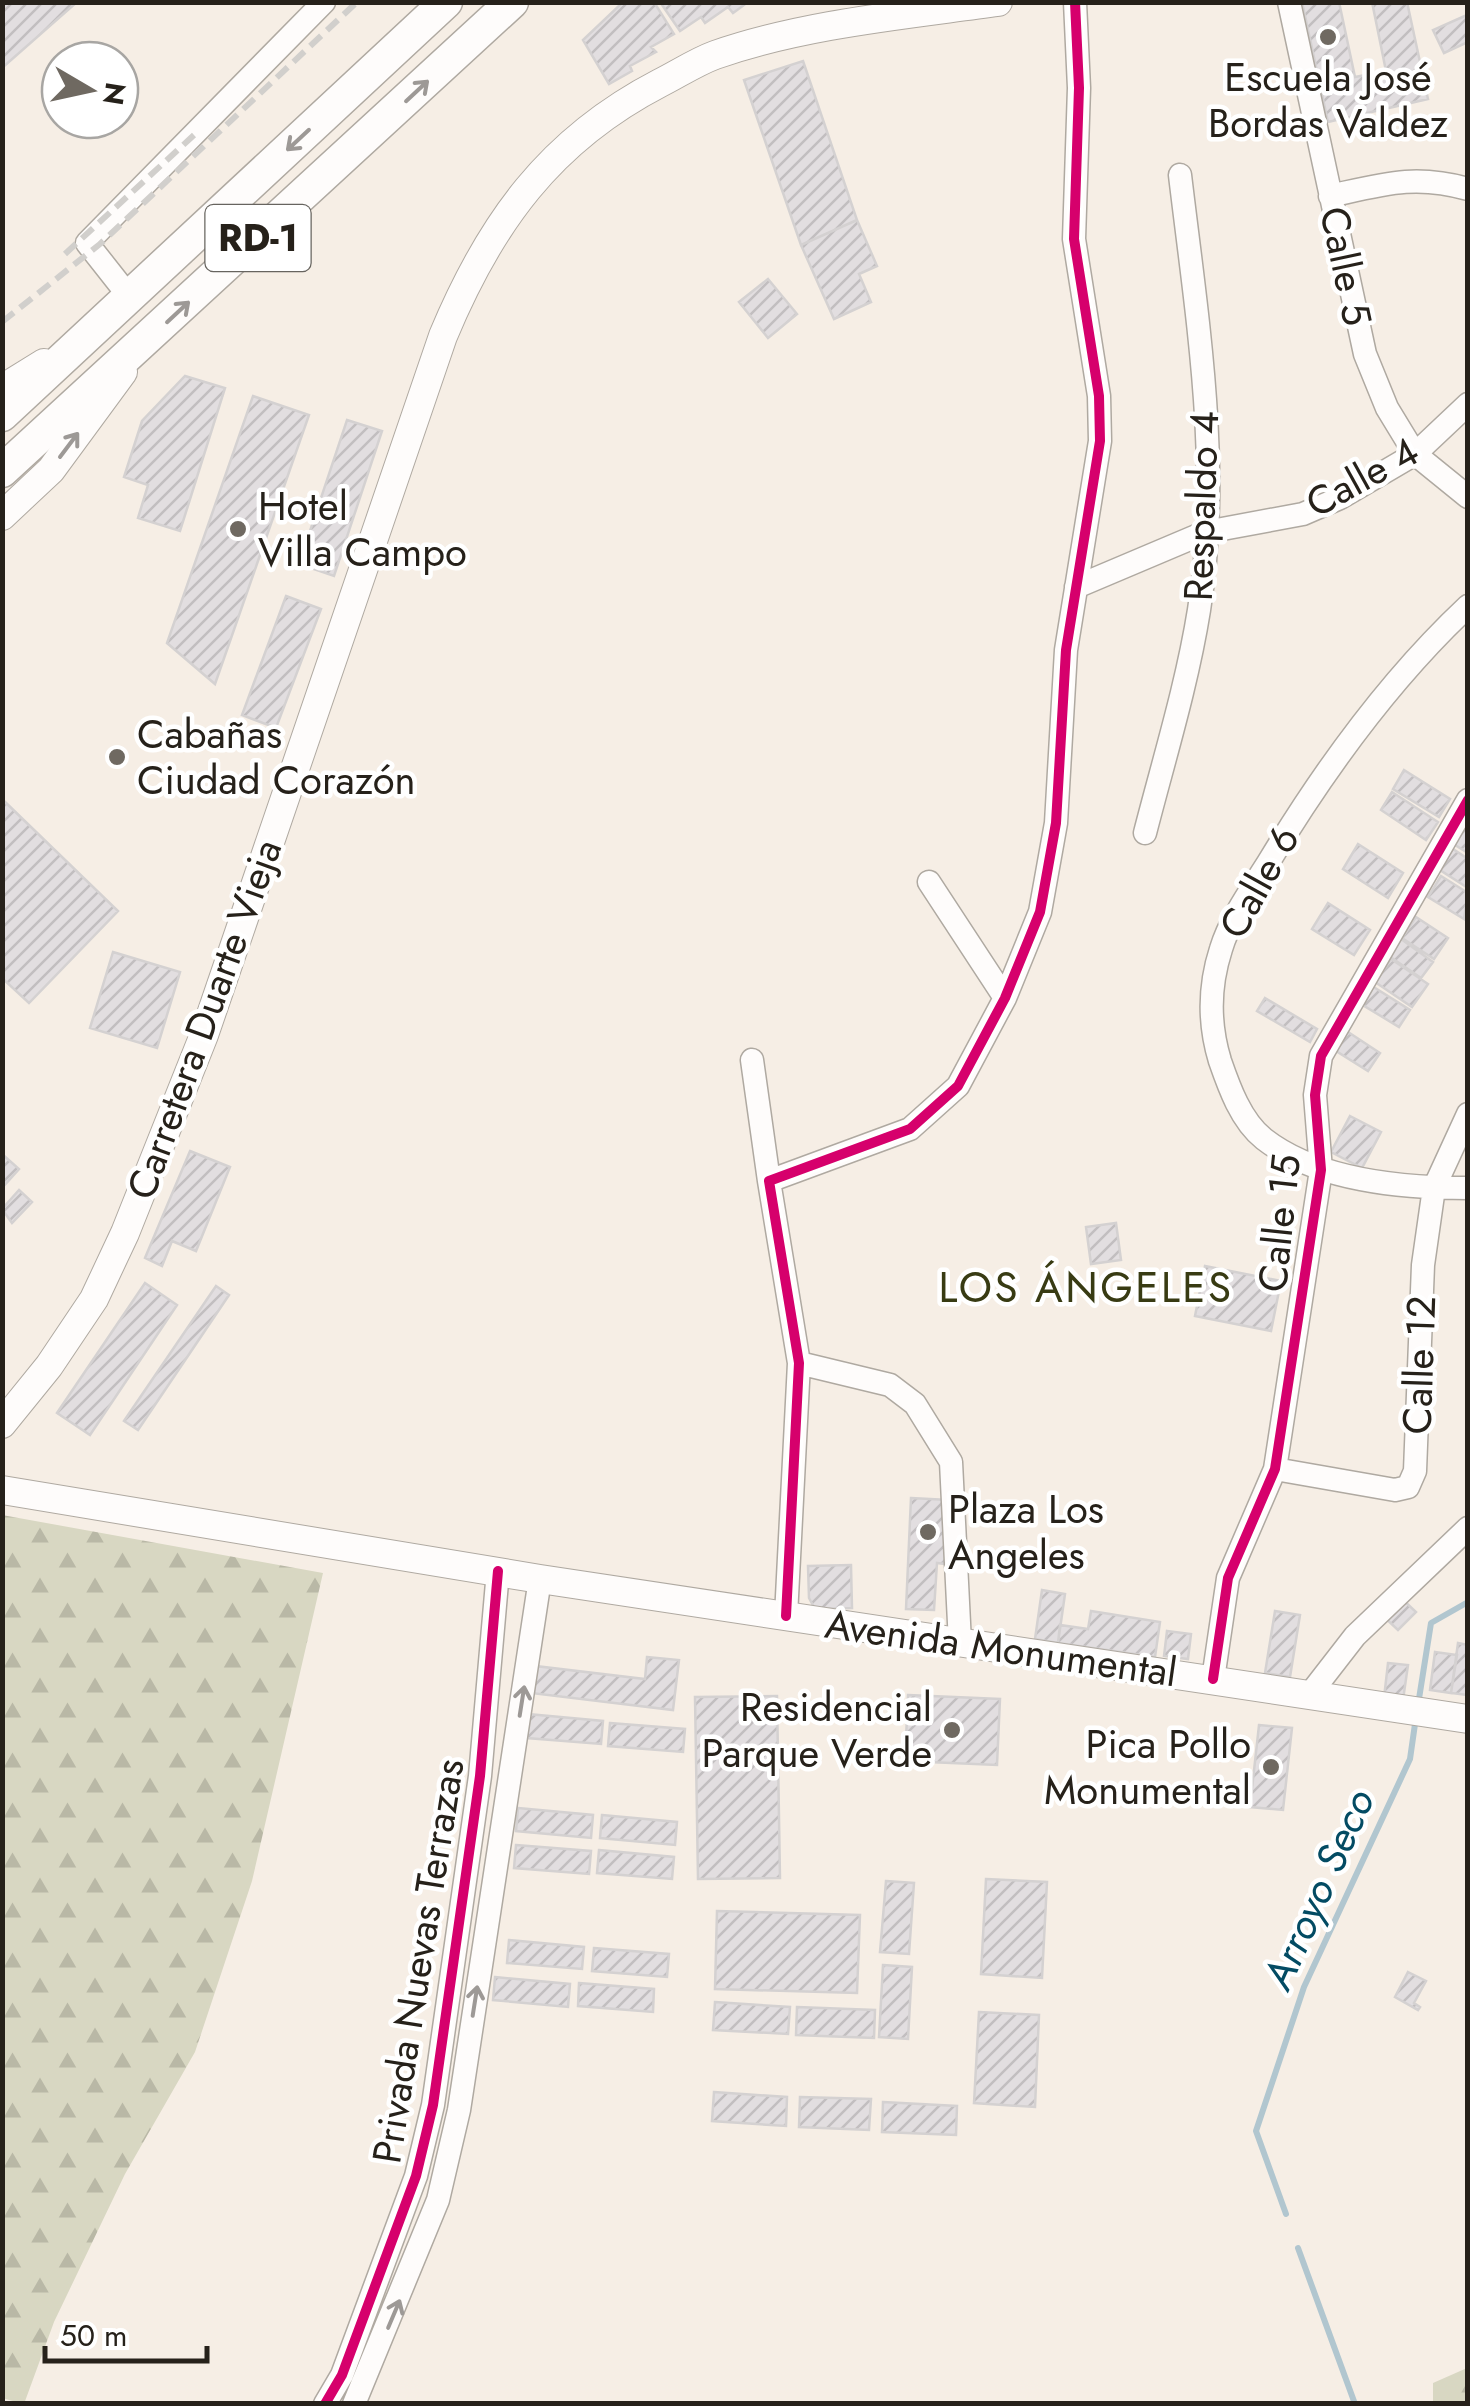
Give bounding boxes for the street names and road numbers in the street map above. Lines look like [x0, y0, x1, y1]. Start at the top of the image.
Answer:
street label: Calle 5 [1305, 201, 1387, 331]
road number: RD-1 [206, 205, 310, 271]
street label: Respaldo 4 [1169, 410, 1233, 602]
street label: Calle 4 [1295, 422, 1429, 532]
street label: Calle 6 [1204, 815, 1314, 949]
street label: Carretera Duarte Vieja [112, 831, 296, 1207]
street label: Calle 15 [1243, 1151, 1315, 1295]
street label: Calle 12 [1388, 1295, 1450, 1435]
street label: Avenida Monumental [821, 1595, 1181, 1701]
street label: Privada Nuevas Terrazas [357, 1755, 479, 2167]

